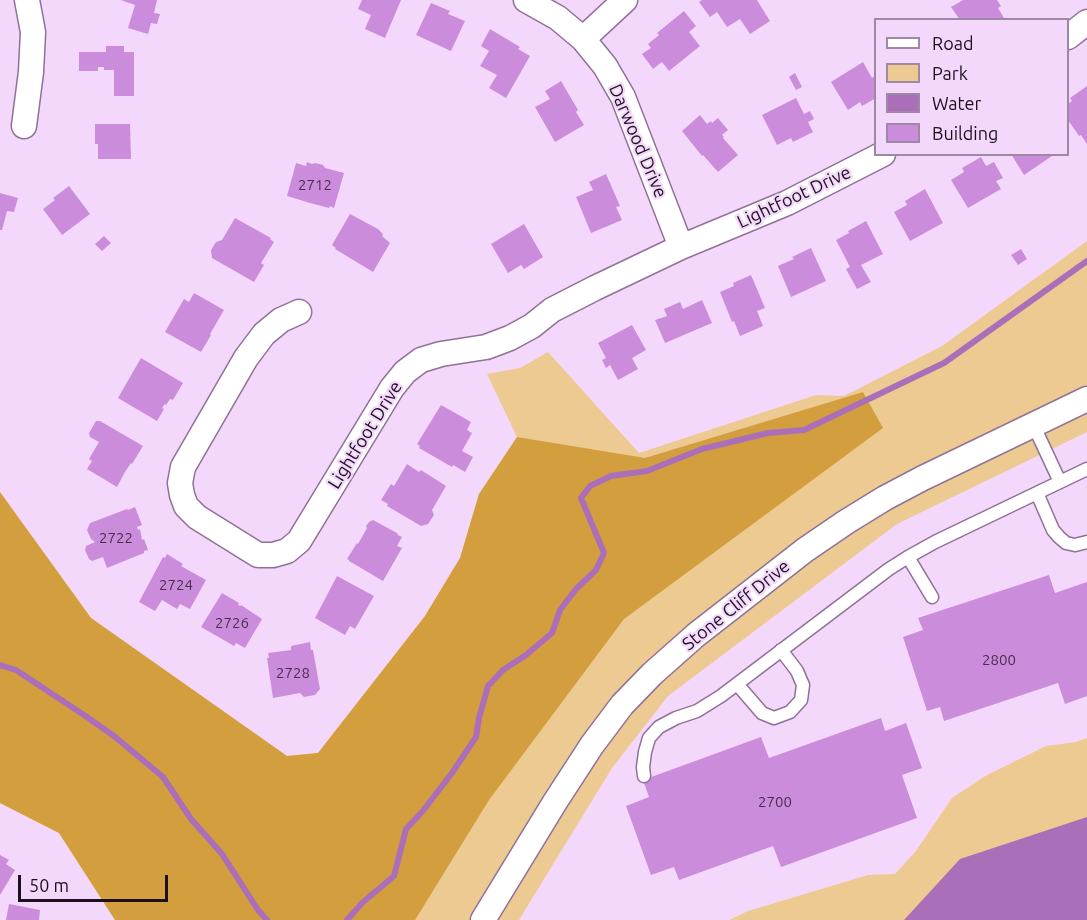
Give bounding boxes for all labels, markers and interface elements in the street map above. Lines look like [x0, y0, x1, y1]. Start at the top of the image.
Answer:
legend [874, 18, 1069, 156]
text: Road [932, 33, 974, 53]
text: Park [932, 63, 968, 83]
street label: Darwood Drive [604, 81, 672, 201]
text: Water [932, 93, 981, 113]
text: Building [932, 123, 998, 143]
street label: Lightfoot Drive [734, 161, 854, 233]
house number: 2712 [298, 176, 332, 194]
street label: Lightfoot Drive [323, 377, 407, 493]
house number: 2722 [99, 529, 133, 547]
street label: Stone Cliff Drive [678, 555, 794, 655]
house number: 2724 [159, 576, 193, 594]
house number: 2726 [215, 614, 249, 632]
house number: 2800 [982, 651, 1016, 669]
house number: 2728 [276, 664, 310, 682]
house number: 2700 [758, 793, 792, 811]
scale bar [21, 863, 171, 901]
text: 50 m [29, 875, 69, 895]

